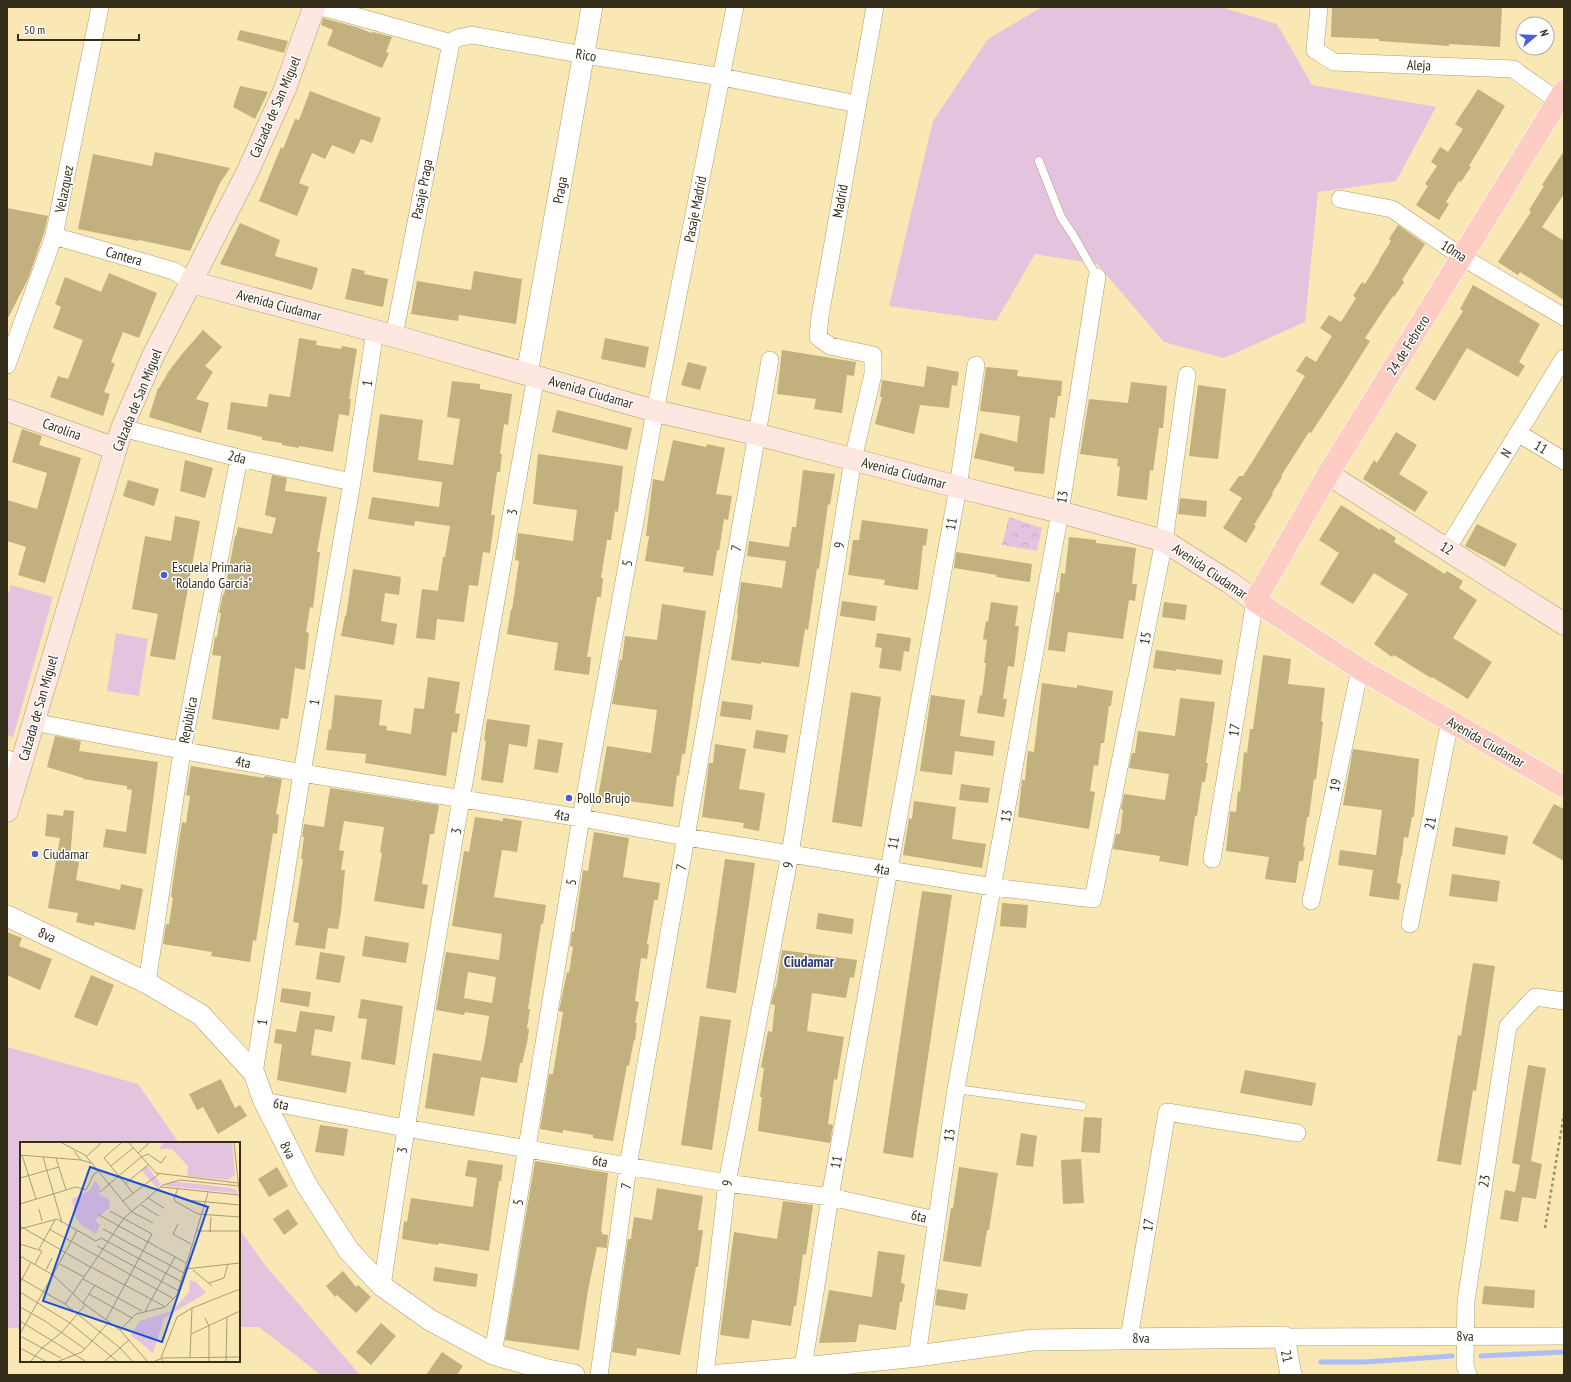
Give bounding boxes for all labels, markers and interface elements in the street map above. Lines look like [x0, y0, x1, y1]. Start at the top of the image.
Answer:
scale bar [18, 16, 139, 42]
north arrow [1515, 16, 1555, 56]
text: 50 m [24, 22, 45, 37]
text: N [1537, 28, 1552, 38]
street label: Rico [574, 45, 598, 65]
street label: Calzada de San Miguel [245, 53, 305, 161]
street label: Aleja [1407, 56, 1431, 74]
street label: Pasaje Praga [407, 158, 437, 220]
street label: Velazquez [50, 164, 77, 215]
street label: Pasaje Madrid [680, 174, 710, 244]
street label: Praga [549, 175, 571, 205]
street label: Madrid [828, 183, 852, 219]
street label: 10ma [1438, 236, 1470, 266]
street label: Cantera [104, 242, 144, 270]
street label: Avenida Ciudamar [235, 285, 323, 325]
street label: 24 de Febrero [1382, 312, 1434, 378]
street label: Calzada de San Miguel [108, 345, 166, 454]
street label: Avenida Ciudamar [547, 371, 635, 413]
street label: 1 [358, 378, 376, 388]
street label: Carolina [40, 414, 84, 444]
street label: 11 [1531, 436, 1551, 458]
street label: N [1496, 445, 1516, 461]
street label: 2da [226, 446, 248, 468]
street label: Avenida Ciudamar [860, 453, 948, 493]
street label: 13 [1052, 489, 1072, 505]
street label: 3 [503, 507, 521, 517]
street label: 11 [941, 516, 961, 532]
street label: 12 [1437, 537, 1457, 559]
street label: Avenida Ciudamar [1169, 539, 1251, 603]
street label: 9 [830, 540, 848, 550]
street label: 7 [727, 543, 745, 553]
place label: Escuela Primaria "Rolando García" [172, 558, 252, 592]
street label: 5 [618, 558, 636, 568]
marker: Escuela Primaria "Rolando García" [159, 570, 169, 580]
street label: 15 [1135, 630, 1155, 646]
street label: Calzada de San Miguel [14, 652, 62, 763]
street label: República [175, 695, 201, 745]
street label: 1 [305, 697, 323, 707]
street label: Avenida Ciudamar [1444, 712, 1528, 772]
street label: 17 [1224, 722, 1244, 738]
street label: 4ta [234, 752, 252, 772]
street label: 19 [1325, 777, 1345, 793]
place label: Pollo Brujo [577, 789, 630, 807]
marker: Pollo Brujo [564, 793, 574, 803]
street label: 4ta [553, 805, 571, 825]
street label: 13 [996, 808, 1016, 824]
street label: 21 [1420, 815, 1440, 831]
street label: 3 [447, 826, 465, 836]
street label: 11 [883, 835, 903, 851]
place label: Ciudamar [43, 845, 89, 863]
marker: Ciudamar [30, 849, 40, 859]
street label: 4ta [873, 859, 891, 879]
street label: 9 [779, 860, 797, 870]
street label: 7 [672, 862, 690, 872]
street label: 5 [562, 877, 580, 887]
street label: 8va [35, 923, 59, 947]
district label: Ciudamar [784, 952, 835, 971]
street label: 1 [253, 1017, 271, 1027]
street label: 6ta [272, 1094, 290, 1114]
street label: 13 [939, 1127, 959, 1143]
street label: 8va [276, 1138, 300, 1162]
inset map [20, 1142, 240, 1362]
street label: 3 [393, 1145, 411, 1155]
street label: 6ta [591, 1151, 609, 1171]
street label: 11 [826, 1154, 846, 1170]
street label: 23 [1474, 1173, 1494, 1189]
street label: 9 [718, 1178, 736, 1188]
street label: 7 [617, 1182, 635, 1190]
street label: 5 [509, 1197, 527, 1207]
street label: 6ta [909, 1205, 929, 1227]
street label: 17 [1138, 1217, 1158, 1233]
street label: 8va [1456, 1327, 1474, 1345]
street label: 8va [1132, 1329, 1150, 1347]
street label: 21 [1277, 1348, 1297, 1364]

